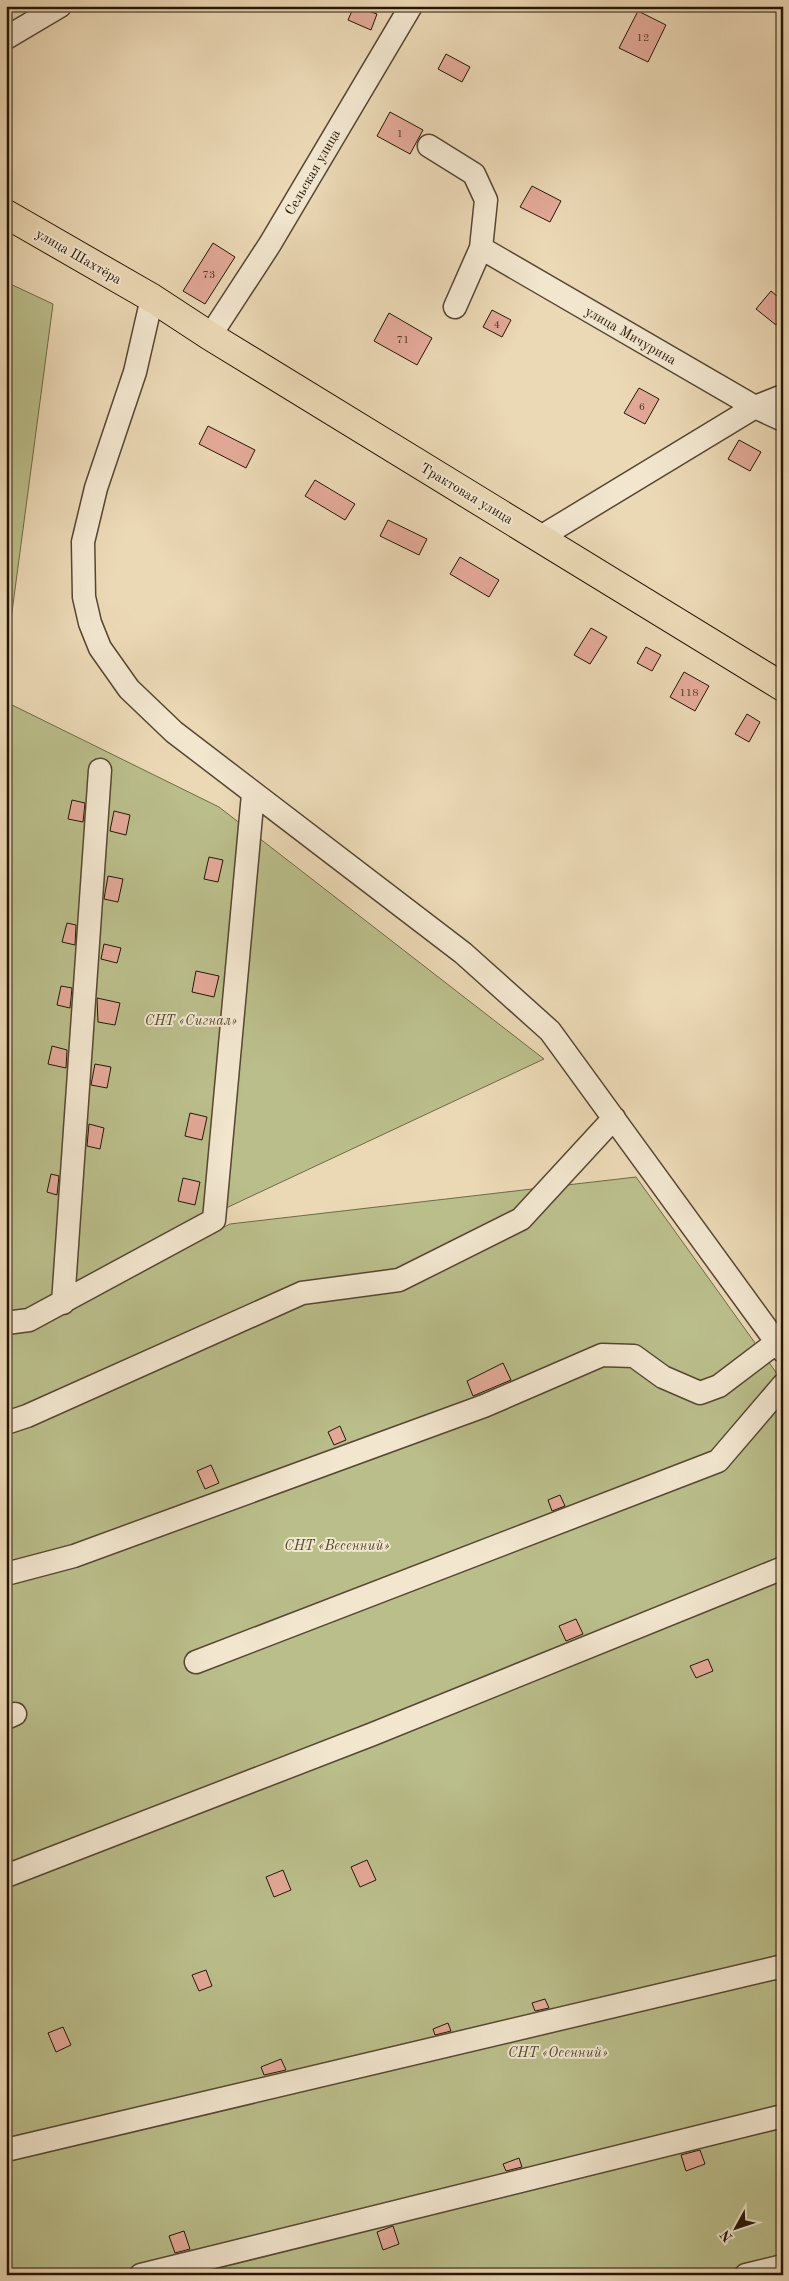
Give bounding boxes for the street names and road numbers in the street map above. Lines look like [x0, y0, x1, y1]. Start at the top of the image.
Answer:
street label: Сельская улица [283, 127, 343, 218]
street label: улица Шахтёра [33, 227, 124, 287]
street label: улица Мичурина [582, 304, 679, 368]
street label: Трактовая улица [418, 461, 515, 527]

